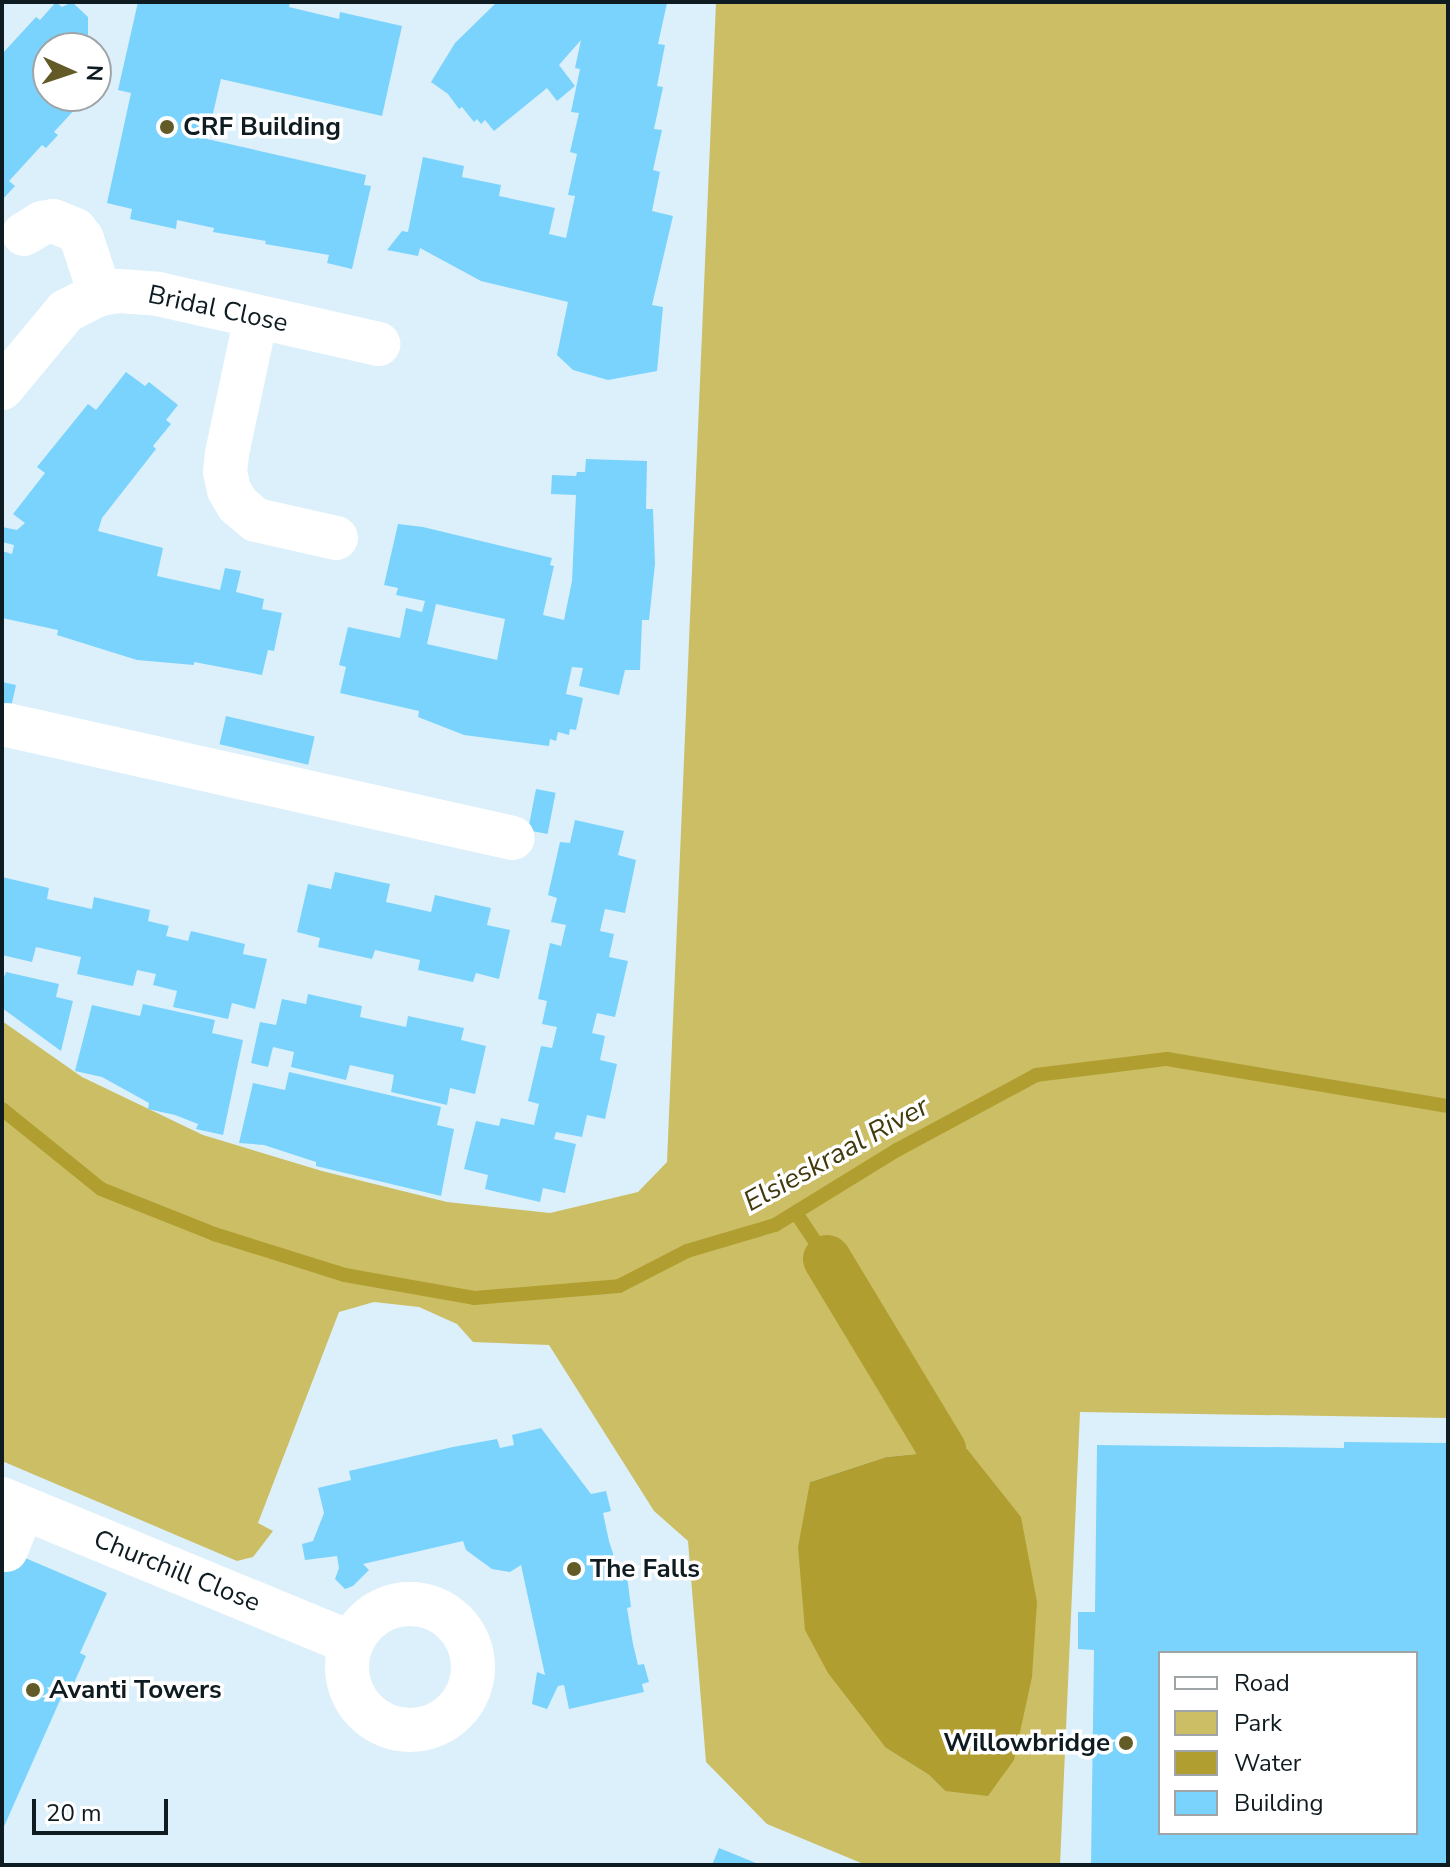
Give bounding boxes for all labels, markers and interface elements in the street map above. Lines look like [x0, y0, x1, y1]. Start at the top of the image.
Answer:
north arrow [32, 32, 112, 112]
text: N [79, 64, 109, 82]
place label: CRF Building [183, 111, 341, 143]
marker: CRF Building [158, 118, 176, 136]
street label: Bridal Close [145, 279, 291, 339]
water label: Elsieskraal River [738, 1089, 934, 1219]
street label: Churchill Close [89, 1523, 265, 1619]
place label: The Falls [590, 1553, 700, 1585]
marker: The Falls [565, 1560, 583, 1578]
legend [1158, 1651, 1418, 1835]
text: Road [1234, 1667, 1290, 1699]
place label: Avanti Towers [49, 1674, 222, 1706]
marker: Avanti Towers [24, 1681, 42, 1699]
text: Park [1234, 1707, 1282, 1739]
place label: Willowbridge [943, 1727, 1110, 1759]
marker: Willowbridge [1117, 1734, 1135, 1752]
text: Water [1234, 1747, 1301, 1779]
scale bar [36, 1783, 172, 1833]
text: Building [1234, 1787, 1324, 1819]
text: 20 m [46, 1797, 102, 1829]

